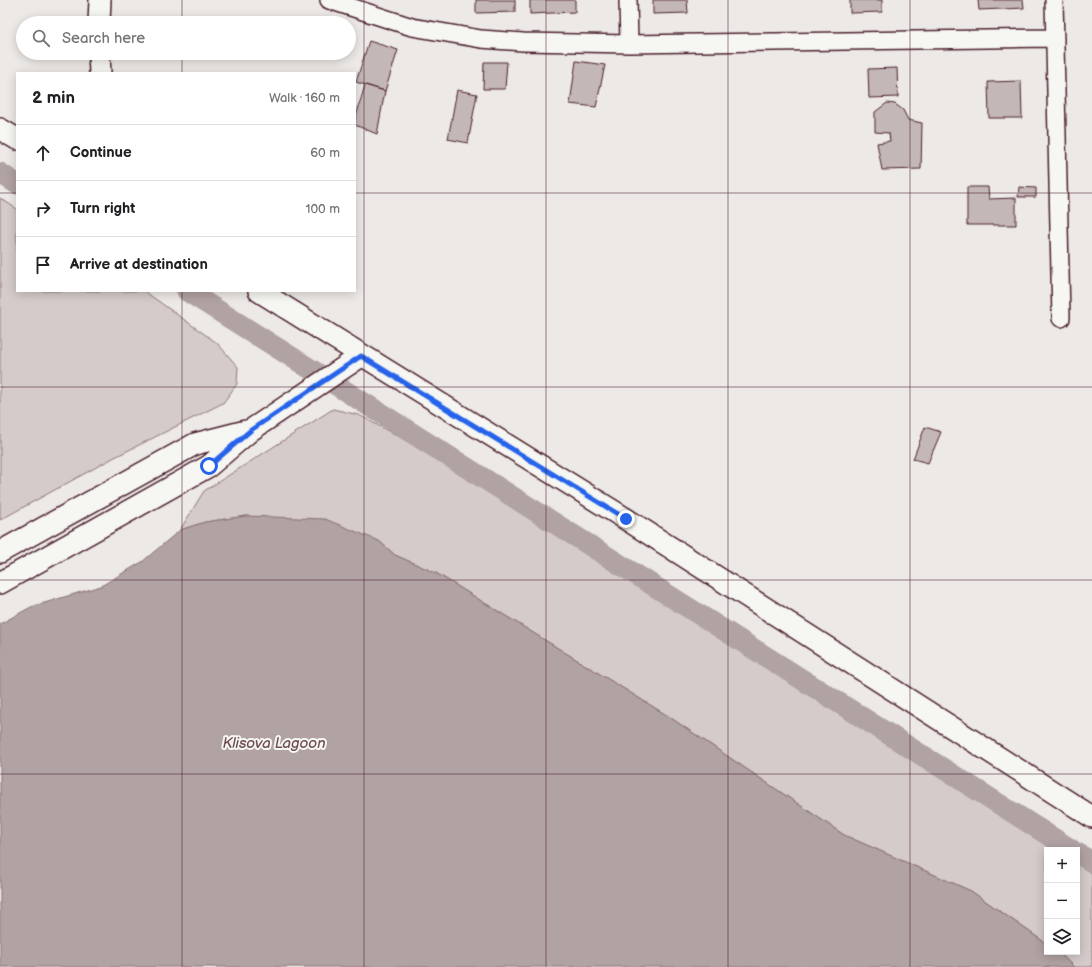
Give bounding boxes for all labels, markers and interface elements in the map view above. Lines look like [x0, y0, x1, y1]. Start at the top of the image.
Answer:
search box [16, 16, 356, 60]
icon: search [30, 27, 52, 49]
text: Search here [62, 29, 145, 48]
text: 2 min [32, 88, 75, 108]
text: Walk · 160 m [269, 90, 340, 106]
icon: ahead [32, 142, 54, 164]
text: Continue [70, 143, 132, 162]
text: 60 m [310, 145, 340, 161]
icon: right [32, 198, 54, 220]
text: Turn right [70, 199, 135, 218]
text: 100 m [305, 201, 340, 217]
icon: arrive [32, 254, 54, 276]
text: Arrive at destination [70, 255, 208, 274]
route start [200, 457, 218, 475]
route end [617, 510, 635, 528]
water label: Klisova Lagoon [222, 734, 326, 753]
map controls [1044, 847, 1080, 955]
button: + [1044, 847, 1080, 883]
button: − [1044, 883, 1080, 919]
button: layers [1044, 919, 1080, 955]

